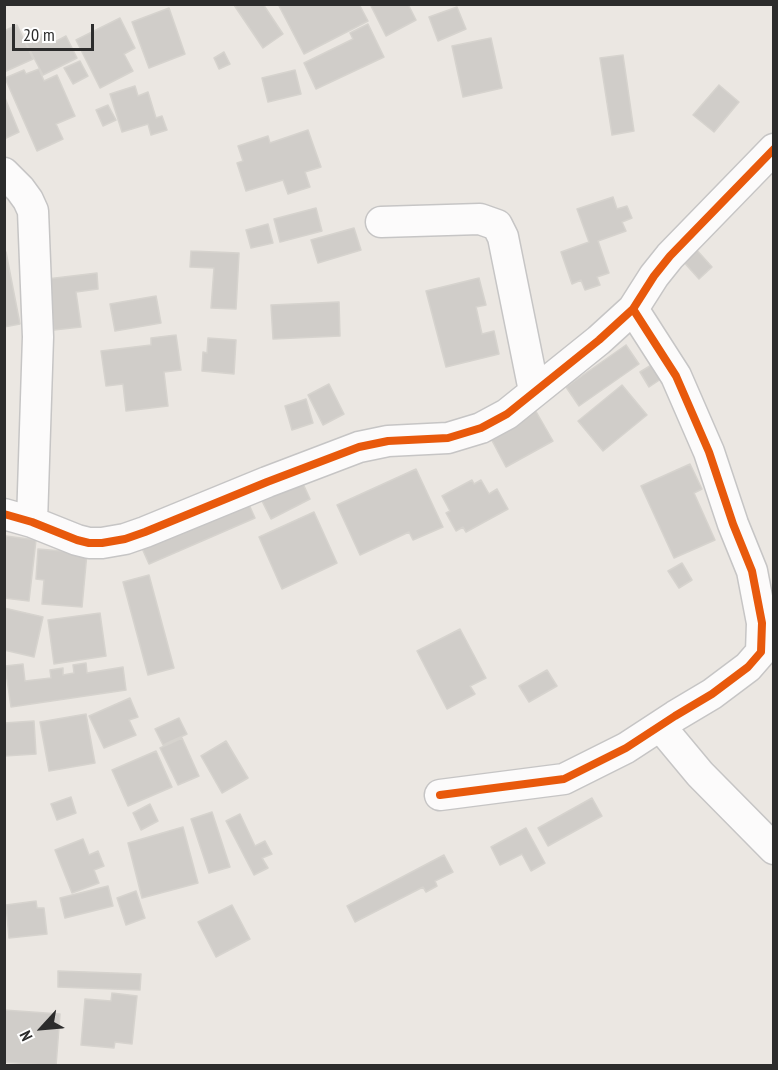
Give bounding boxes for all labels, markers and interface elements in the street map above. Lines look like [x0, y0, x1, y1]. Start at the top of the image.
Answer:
scale bar [15, 12, 98, 50]
text: 20 m [23, 23, 55, 46]
north arrow [12, 998, 72, 1058]
text: N [15, 1028, 37, 1044]

